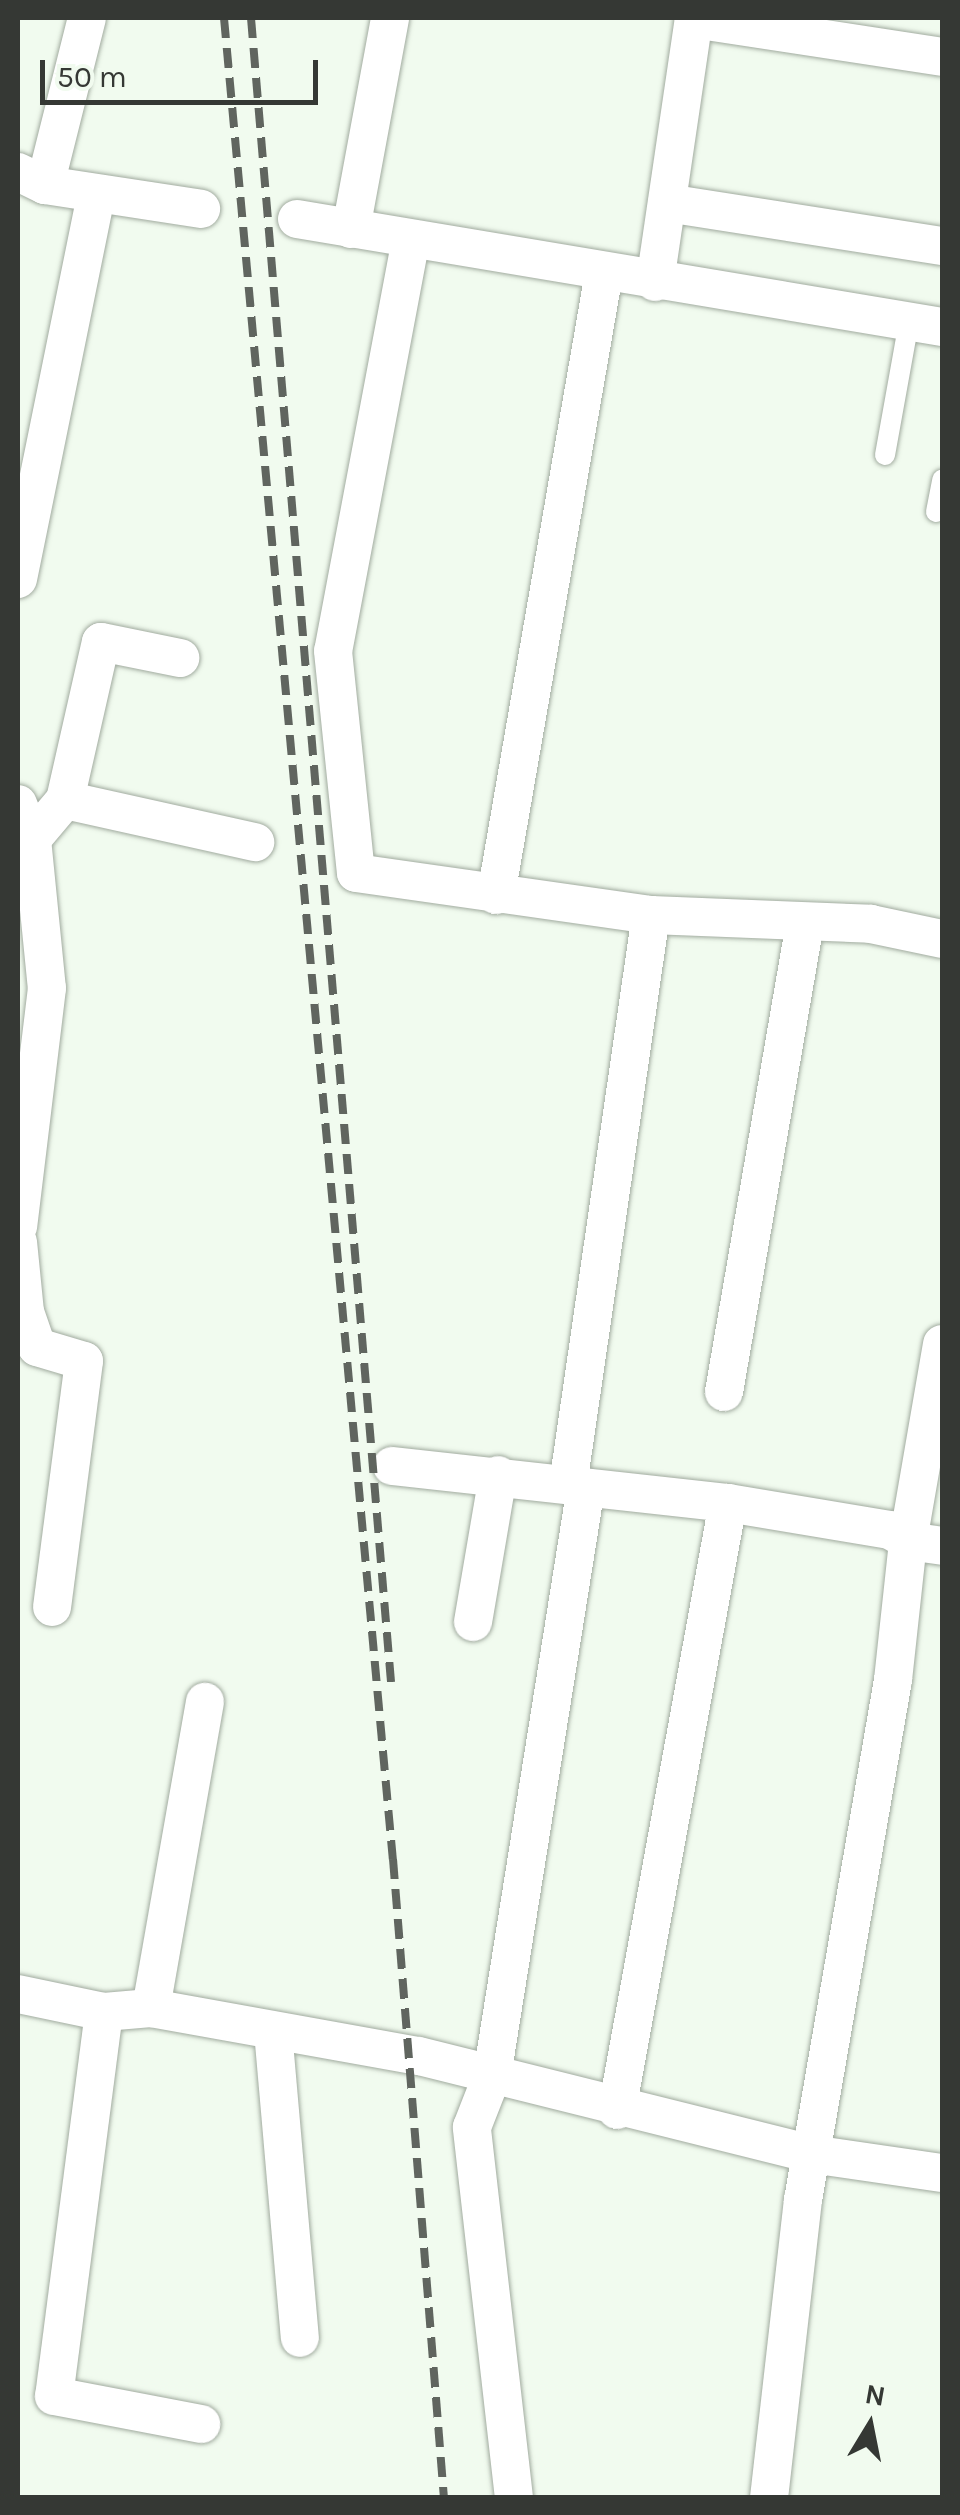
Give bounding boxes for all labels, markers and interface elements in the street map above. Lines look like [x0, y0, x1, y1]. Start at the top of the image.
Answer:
scale bar [45, 40, 322, 102]
text: 50 m [57, 59, 127, 95]
north arrow [820, 2375, 920, 2475]
text: N [863, 2377, 888, 2413]

